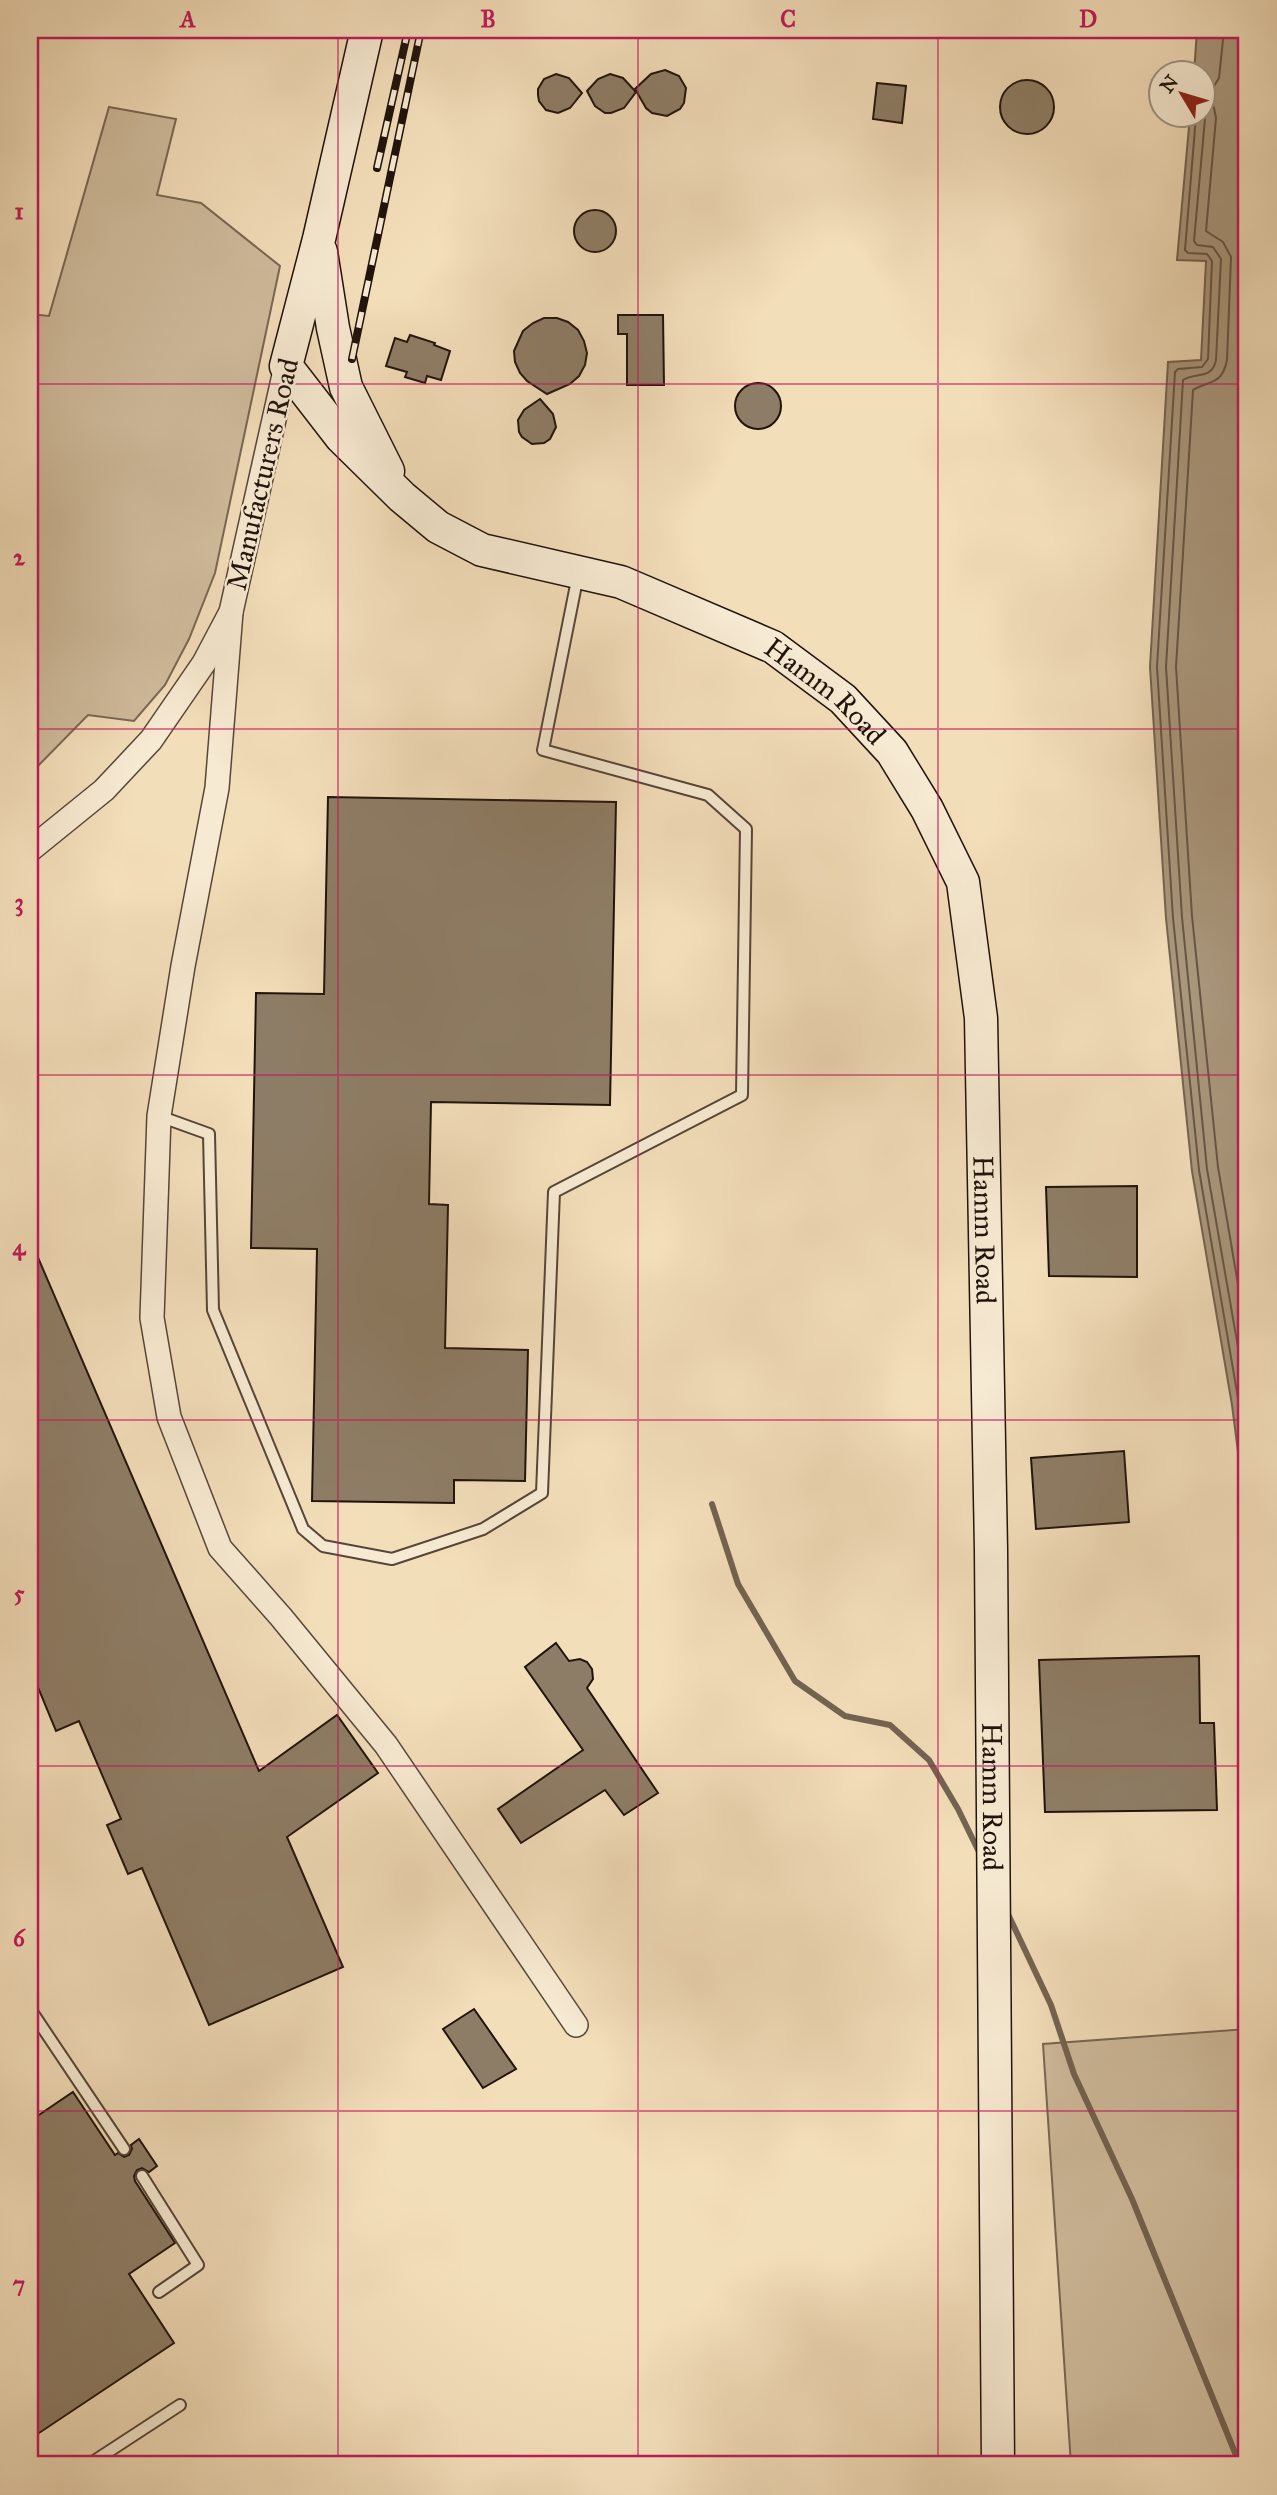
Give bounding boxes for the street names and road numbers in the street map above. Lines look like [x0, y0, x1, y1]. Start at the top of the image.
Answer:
street label: Manufacturers Road [219, 355, 306, 593]
street label: Hamm Road [758, 630, 893, 752]
street label: Hamm Road [966, 1155, 1003, 1304]
street label: Hamm Road [974, 1722, 1010, 1871]

